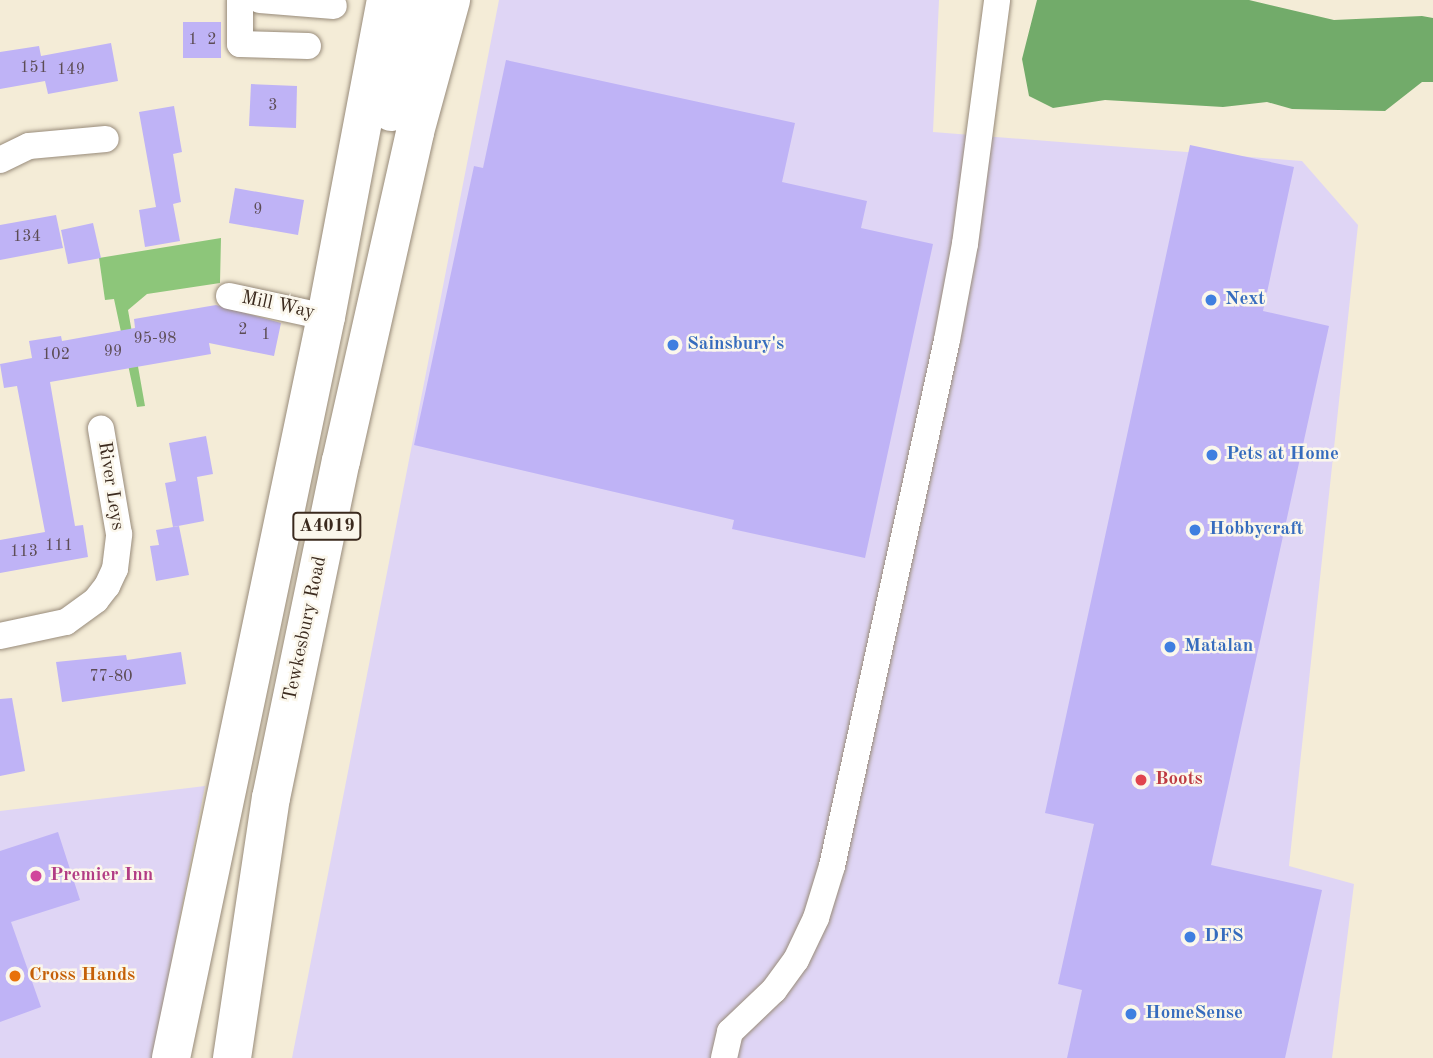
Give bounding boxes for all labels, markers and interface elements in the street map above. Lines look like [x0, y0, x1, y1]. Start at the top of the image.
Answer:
house number: 1 [188, 30, 198, 50]
house number: 2 [207, 30, 217, 50]
house number: 151 [20, 58, 48, 78]
house number: 149 [57, 60, 85, 80]
house number: 3 [268, 96, 278, 116]
house number: 9 [253, 200, 263, 220]
house number: 134 [13, 227, 41, 247]
street label: Mill Way [239, 287, 317, 325]
place label: Next [1225, 289, 1265, 311]
marker: Next [1203, 292, 1219, 308]
house number: 2 [238, 320, 248, 340]
house number: 1 [261, 325, 271, 345]
house number: 95-98 [133, 329, 177, 349]
place label: Sainsbury's [687, 334, 784, 356]
marker: Sainsbury's [665, 337, 681, 353]
house number: 99 [104, 342, 122, 362]
house number: 102 [42, 345, 70, 365]
street label: River Leys [92, 440, 128, 532]
place label: Pets at Home [1226, 444, 1339, 466]
marker: Pets at Home [1204, 447, 1220, 463]
road number: A4019 [292, 512, 362, 540]
place label: Hobbycraft [1209, 519, 1304, 541]
marker: Hobbycraft [1187, 522, 1203, 538]
house number: 111 [45, 536, 73, 556]
house number: 113 [10, 542, 38, 562]
street label: Tewkesbury Road [279, 554, 333, 704]
place label: Matalan [1184, 636, 1253, 658]
marker: Matalan [1162, 639, 1178, 655]
house number: 77-80 [89, 667, 133, 687]
place label: Boots [1155, 769, 1203, 791]
marker: Boots [1133, 772, 1149, 788]
place label: Premier Inn [50, 865, 153, 887]
marker: Premier Inn [28, 868, 44, 884]
place label: DFS [1204, 926, 1243, 948]
marker: DFS [1182, 929, 1198, 945]
place label: Cross Hands [29, 965, 135, 987]
marker: Cross Hands [7, 968, 23, 984]
place label: HomeSense [1145, 1003, 1243, 1025]
marker: HomeSense [1123, 1006, 1139, 1022]

